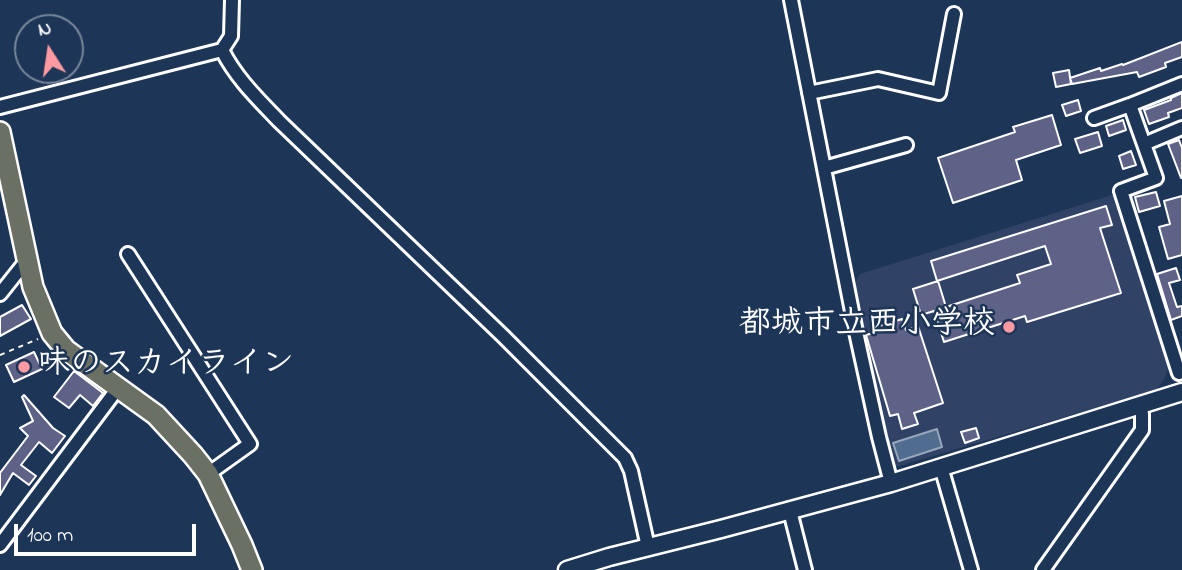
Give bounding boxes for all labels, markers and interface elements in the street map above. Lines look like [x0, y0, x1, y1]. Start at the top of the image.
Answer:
north arrow [14, 14, 84, 84]
text: N [36, 15, 54, 44]
place label: 都城市立西小学校 [739, 308, 995, 346]
marker: 都城市立西小学校 [1001, 319, 1017, 335]
place label: 味のスカイライン [38, 348, 294, 386]
marker: 味のスカイライン [16, 359, 32, 375]
scale bar [18, 510, 200, 554]
text: 100 m [27, 521, 73, 551]

